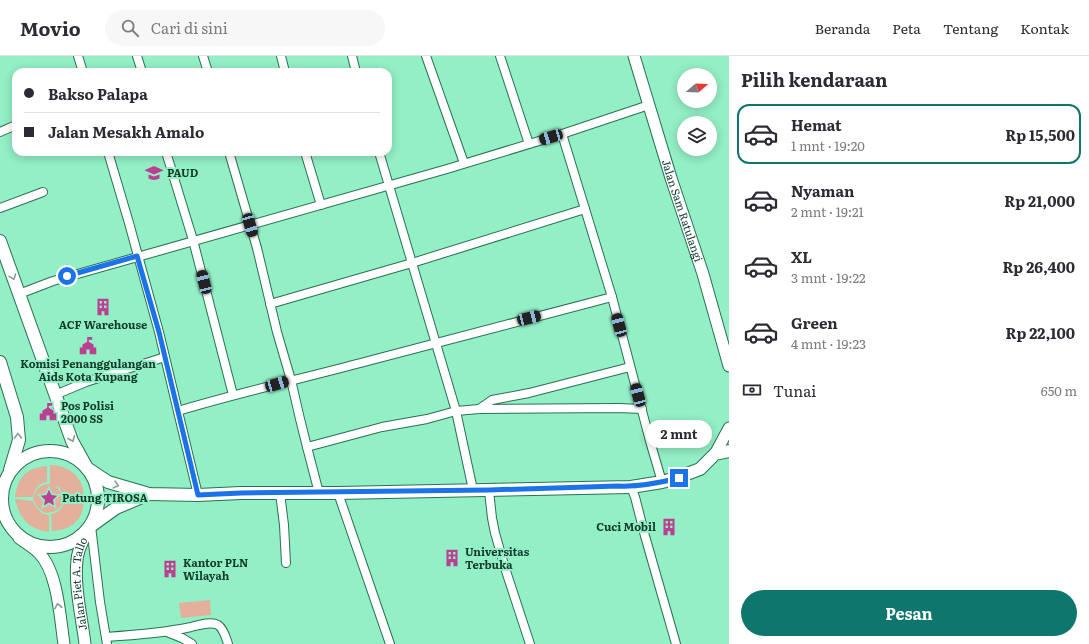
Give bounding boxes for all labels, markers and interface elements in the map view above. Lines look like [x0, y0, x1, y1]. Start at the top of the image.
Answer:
search box [105, 10, 385, 46]
text: Movio [20, 14, 81, 42]
text: Cari di sini [151, 16, 228, 39]
icon: search [119, 17, 141, 39]
text: Beranda [815, 18, 870, 38]
text: Peta [892, 18, 921, 38]
text: Tentang [943, 18, 998, 38]
text: Kontak [1020, 18, 1069, 38]
text: Pilih kendaraan [741, 66, 887, 93]
north arrow [677, 68, 717, 108]
map controls [677, 68, 717, 156]
text: Bakso Palapa [48, 82, 148, 105]
text: Hemat [791, 113, 842, 136]
button: layers [677, 116, 717, 156]
icon: car [743, 116, 779, 152]
text: Jalan Mesakh Amalo [48, 120, 204, 143]
text: Rp 15,500 [1005, 123, 1075, 146]
car [538, 128, 564, 146]
text: 1 mnt · 19:20 [791, 136, 865, 155]
street label: Jalan Sam Ratulangi [659, 157, 708, 264]
school or university icon: PAUD [144, 163, 164, 183]
place label: PAUD [167, 164, 199, 180]
text: Nyaman [791, 179, 854, 202]
icon: car [743, 182, 779, 218]
text: Rp 21,000 [1004, 189, 1075, 212]
text: 2 mnt · 19:21 [791, 202, 864, 221]
car [241, 212, 259, 238]
text: XL [791, 245, 812, 268]
icon: car [743, 248, 779, 284]
text: Rp 26,400 [1002, 255, 1075, 278]
route start [58, 267, 76, 285]
text: 3 mnt · 19:22 [791, 268, 866, 287]
car [195, 269, 213, 295]
one-way arrow [8, 274, 16, 281]
building icon: ACF Warehouse [93, 297, 113, 317]
car [516, 309, 542, 327]
text: Green [791, 311, 838, 334]
car [610, 312, 628, 338]
icon: car [743, 314, 779, 350]
place label: ACF Warehouse [59, 316, 147, 332]
text: Rp 22,100 [1005, 321, 1075, 344]
text: 4 mnt · 19:23 [791, 334, 866, 353]
public building icon: Komisi Penanggulangan Aids Kota Kupang [78, 336, 98, 356]
place label: Komisi Penanggulangan Aids Kota Kupang [20, 355, 156, 384]
car [264, 375, 290, 393]
icon: cash [741, 379, 763, 401]
text: Tunai [773, 379, 816, 402]
text: 650 m [1041, 381, 1077, 400]
car [629, 382, 647, 408]
place label: Pos Polisi 2000 SS [61, 397, 114, 426]
public building icon: Pos Polisi 2000 SS [38, 402, 58, 422]
callout: 2 mnt [646, 420, 712, 448]
text: 2 mnt [661, 424, 697, 443]
one-way arrow [14, 433, 22, 439]
one-way arrow [67, 435, 75, 442]
route end [670, 469, 688, 487]
one-way arrow [112, 480, 119, 489]
place icon: Patung TIROSA [39, 488, 59, 508]
place label: Patung TIROSA [62, 489, 148, 505]
building icon: Cuci Mobil [659, 517, 679, 537]
place label: Cuci Mobil [596, 518, 656, 534]
street label: Jalan Piet A. Tallo [67, 534, 91, 632]
place label: Universitas Terbuka [465, 543, 530, 572]
building icon: Universitas Terbuka [442, 548, 462, 568]
place label: Kantor PLN Wilayah [183, 554, 248, 583]
building icon: Kantor PLN Wilayah [160, 559, 180, 579]
button: Pesan [741, 590, 1077, 636]
one-way arrow [54, 602, 63, 609]

